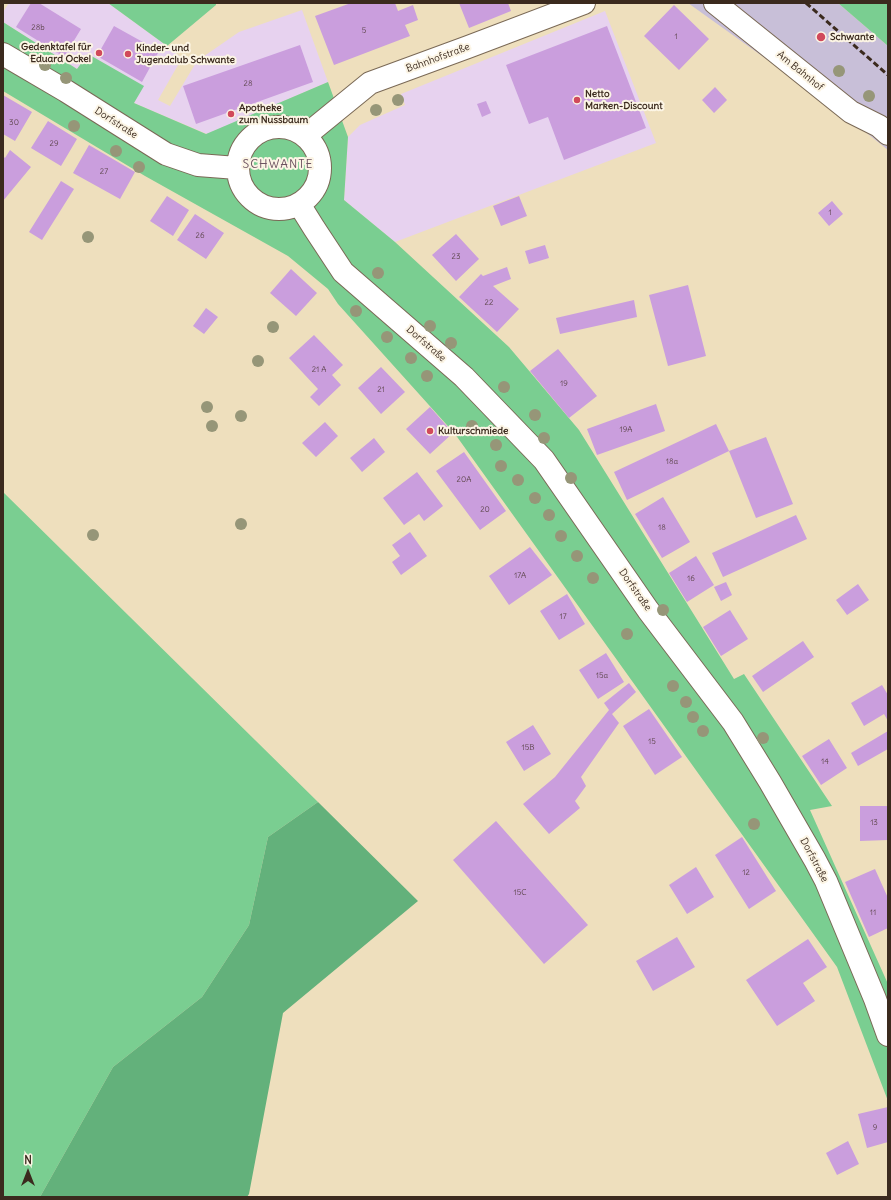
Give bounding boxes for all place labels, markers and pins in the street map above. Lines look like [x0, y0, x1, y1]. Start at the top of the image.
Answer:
marker: Schwante [815, 31, 827, 43]
place label: Schwante [830, 31, 874, 43]
place label: Gedenktafel für Eduard Ockel [21, 41, 91, 64]
place label: Kinder- und Jugendclub Schwante [136, 42, 235, 66]
marker: Gedenktafel für Eduard Ockel [94, 48, 104, 58]
marker: Kinder- und Jugendclub Schwante [123, 49, 133, 59]
place label: Netto Marken-Discount [585, 88, 663, 112]
marker: Netto Marken-Discount [572, 95, 582, 105]
place label: Apotheke zum Nussbaum [239, 102, 308, 126]
marker: Apotheke zum Nussbaum [226, 109, 236, 119]
place label: Kulturschmiede [438, 425, 508, 437]
marker: Kulturschmiede [425, 426, 435, 436]

